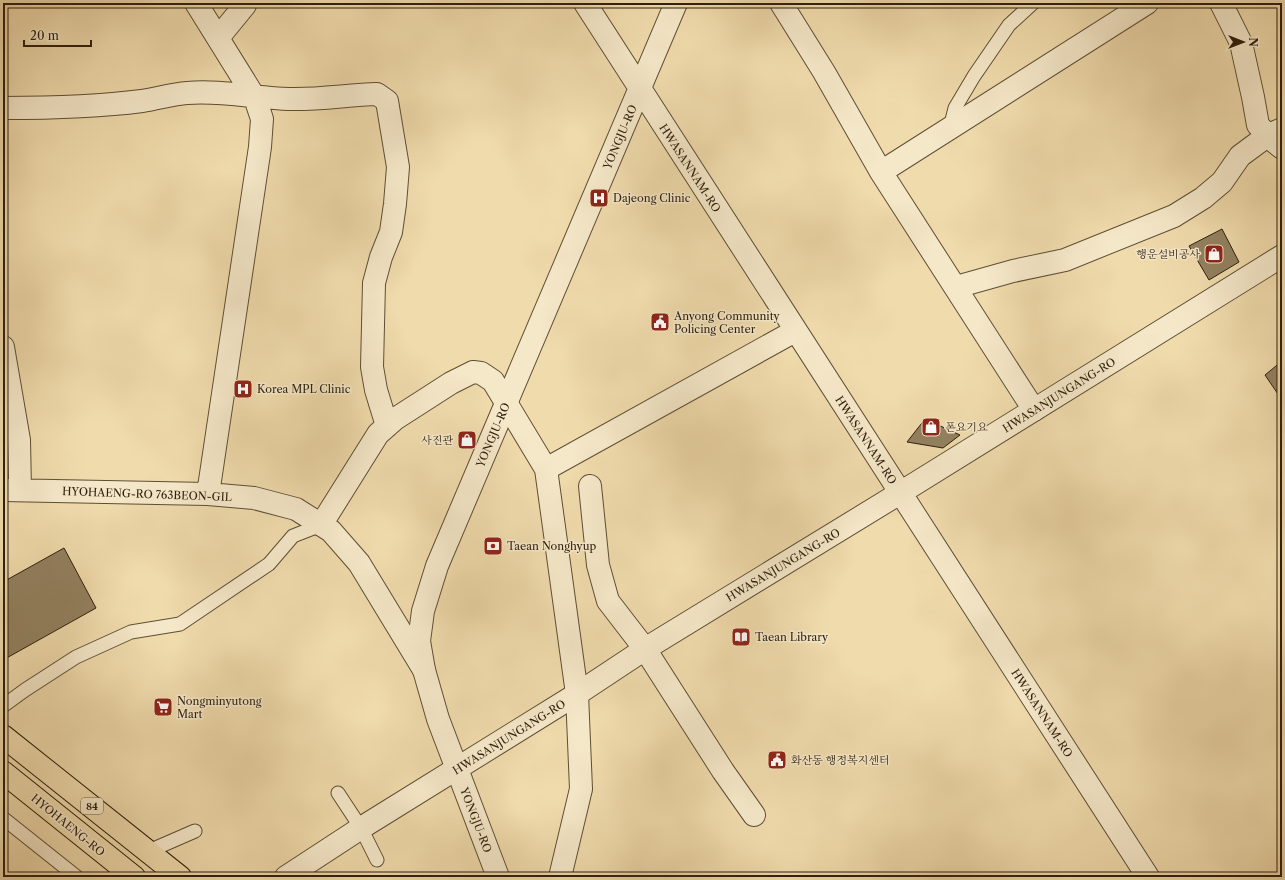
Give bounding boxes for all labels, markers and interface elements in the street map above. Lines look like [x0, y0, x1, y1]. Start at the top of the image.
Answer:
scale bar [24, 22, 91, 48]
north arrow [1223, 22, 1263, 62]
text: 20 m [30, 28, 59, 43]
text: N [1246, 37, 1260, 47]
street label: YONGJU-RO [600, 103, 640, 172]
street label: HWASANNAM-RO [656, 121, 724, 215]
hospital icon: Dajeong Clinic [588, 187, 610, 209]
place label: Dajeong Clinic [613, 191, 691, 205]
shop icon: 행운설비공사 [1203, 243, 1225, 265]
place label: 행운설비공사 [1136, 247, 1200, 261]
place label: Anyong Community Policing Center [673, 309, 781, 336]
public building icon: Anyong Community Policing Center [649, 311, 671, 333]
street label: HWASANJUNGANG-RO [1000, 354, 1118, 436]
hospital icon: Korea MPL Clinic [232, 378, 254, 400]
place label: Korea MPL Clinic [257, 382, 351, 396]
street label: HWASANNAM-RO [832, 393, 900, 487]
street label: YONGJU-RO [473, 401, 513, 470]
shop icon: 폰요기요 [920, 416, 942, 438]
place label: 폰요기요 [945, 420, 988, 434]
shop icon: 사진관 [456, 429, 478, 451]
place label: 사진관 [421, 433, 453, 447]
street label: HYOHAENG-RO 763BEON-GIL [62, 484, 233, 504]
street label: HWASANJUNGANG-RO [723, 525, 843, 605]
bank icon: Taean Nonghyup [482, 535, 504, 557]
place label: Taean Nonghyup [507, 539, 597, 553]
library icon: Taean Library [730, 626, 752, 648]
place label: Taean Library [755, 630, 829, 644]
street label: HWASANNAM-RO [1008, 666, 1076, 760]
place label: Nongminyutong Mart [177, 694, 262, 721]
supermarket icon: Nongminyutong Mart [152, 696, 174, 718]
street label: HWASANJUNGANG-RO [450, 696, 568, 778]
public building icon: 화산동 행정복지센터 [766, 749, 788, 771]
place label: 화산동 행정복지센터 [791, 753, 890, 767]
street label: YONGJU-RO [457, 784, 495, 855]
street label: HYOHAENG-RO [28, 791, 108, 859]
road number: 84 [81, 798, 103, 814]

